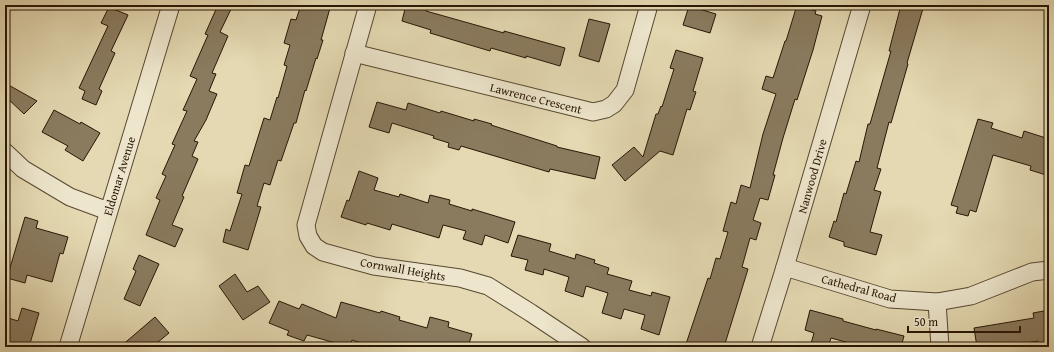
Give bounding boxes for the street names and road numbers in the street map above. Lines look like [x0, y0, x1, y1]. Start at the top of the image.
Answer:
street label: Lawrence Crescent [488, 78, 584, 118]
street label: Eldomar Avenue [99, 134, 139, 218]
street label: Nanwood Drive [793, 136, 831, 215]
street label: Cornwall Heights [359, 253, 447, 285]
street label: Cathedral Road [820, 270, 899, 306]

